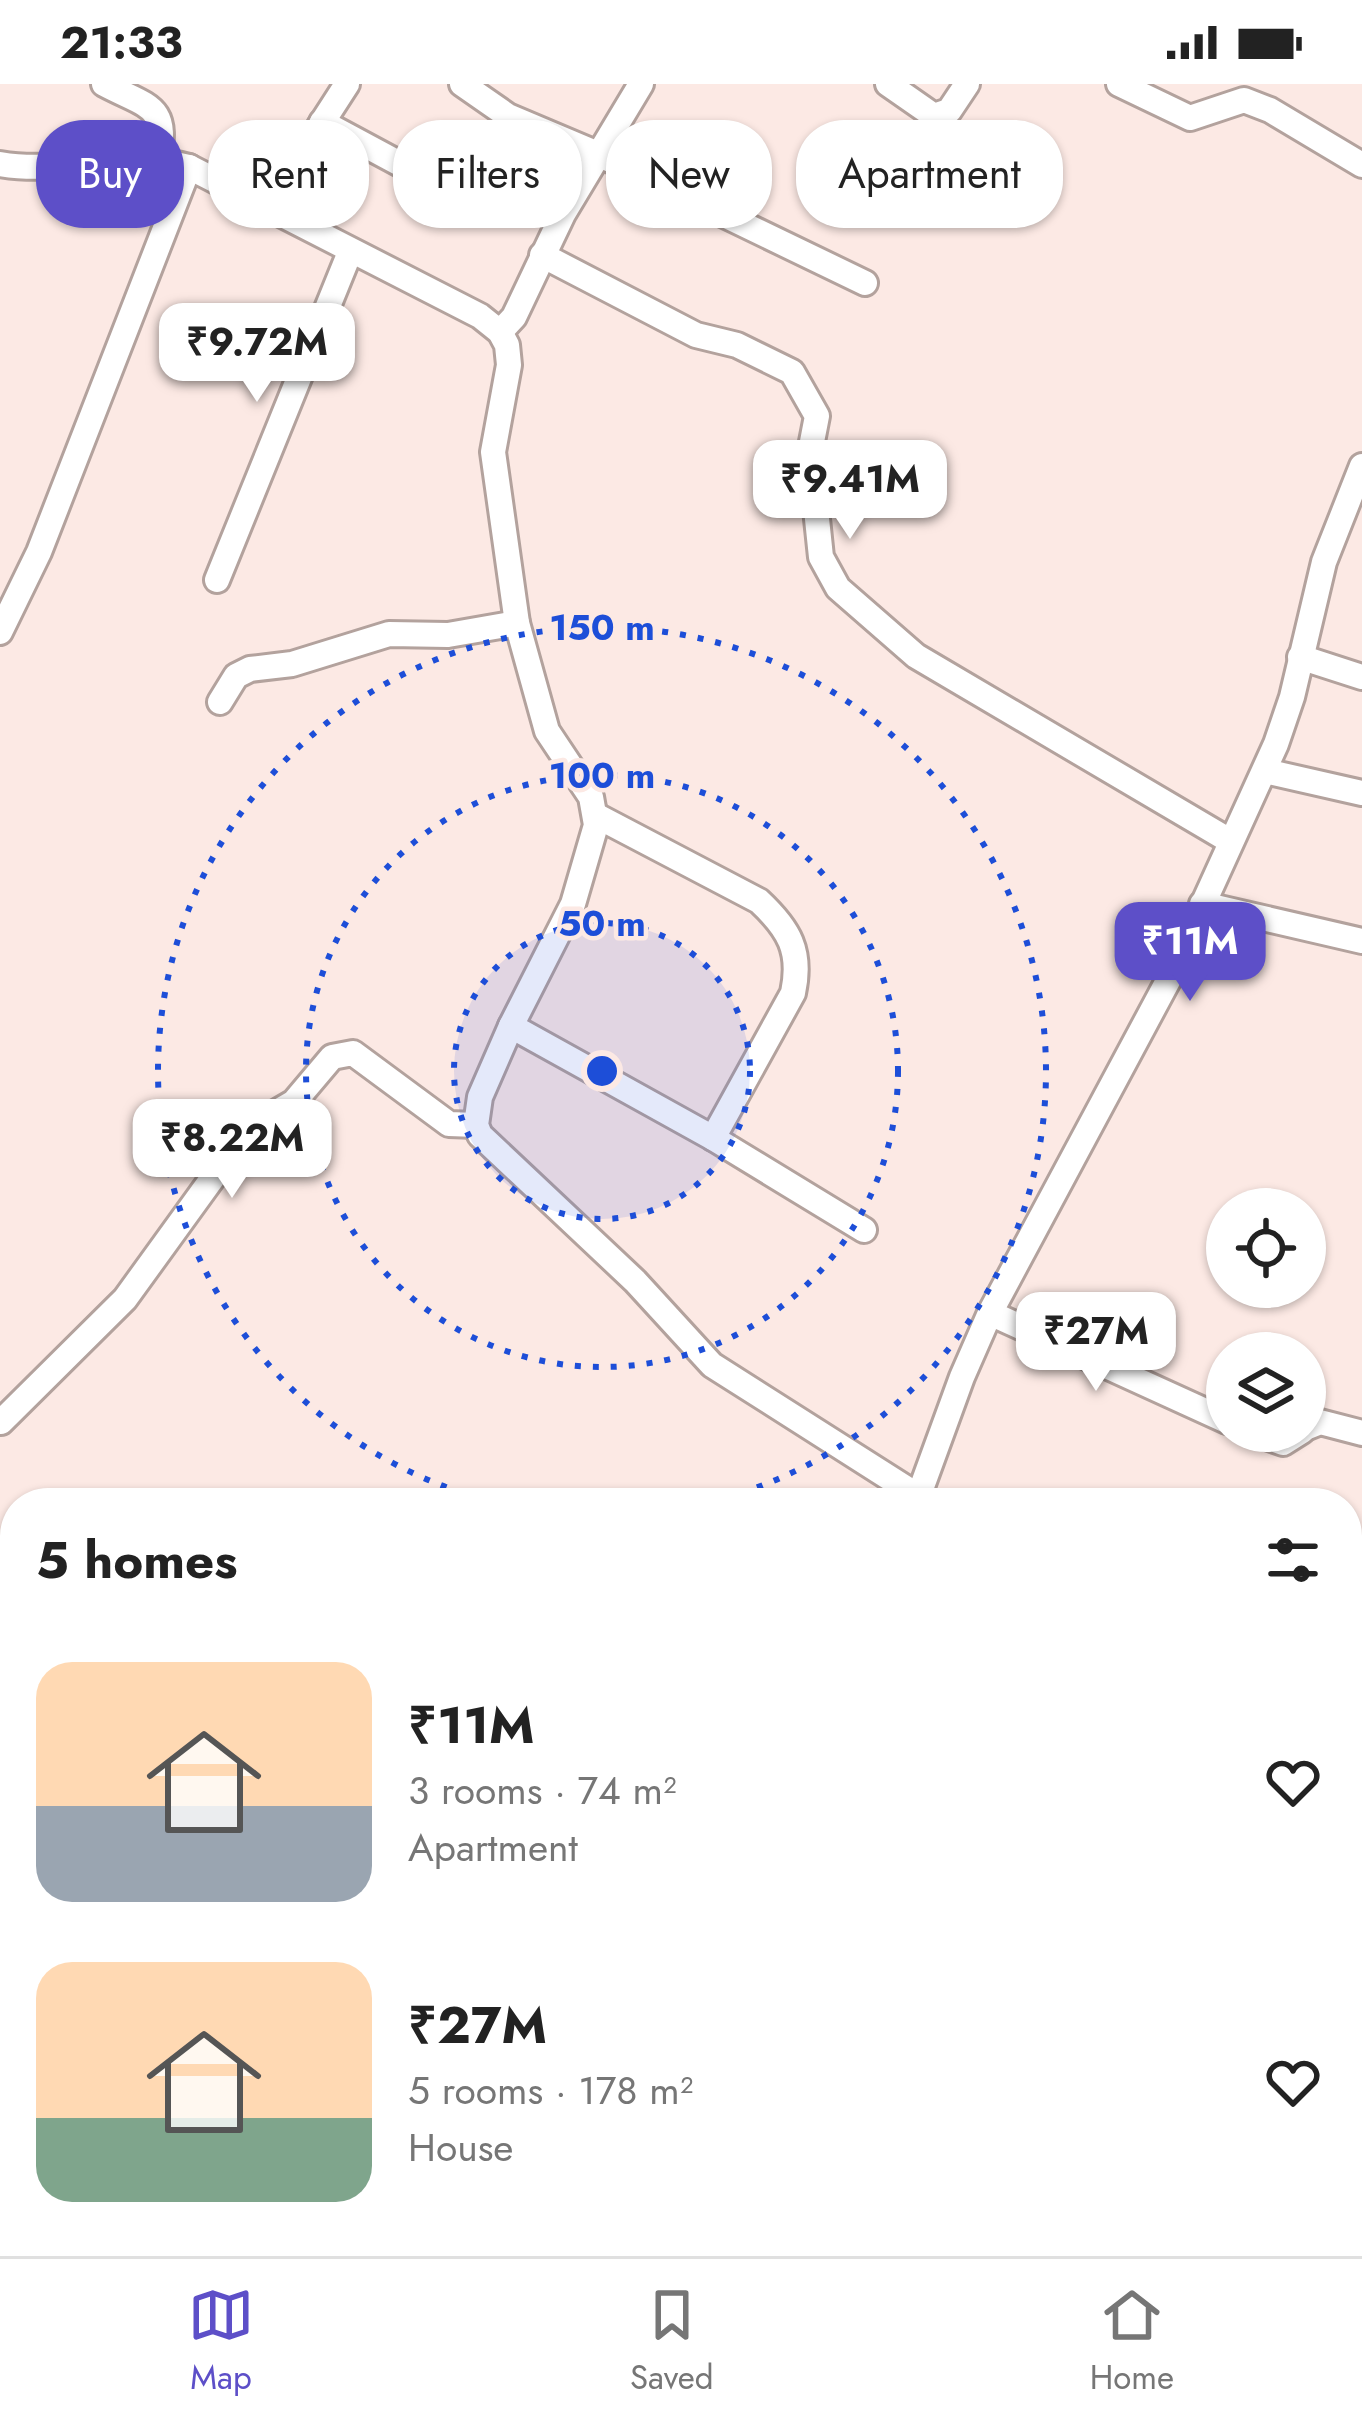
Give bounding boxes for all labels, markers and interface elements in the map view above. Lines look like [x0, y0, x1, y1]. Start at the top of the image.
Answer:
text: 21:33 [60, 10, 183, 75]
chip: Buy [36, 120, 184, 228]
chip: Rent [208, 120, 369, 228]
chip: Filters [393, 120, 582, 228]
chip: New [606, 120, 772, 228]
chip: Apartment [796, 120, 1063, 228]
pin: ₹9.72M [159, 303, 355, 405]
text: ₹9.72M [186, 313, 328, 370]
pin: ₹9.41M [752, 440, 948, 542]
text: ₹9.41M [780, 450, 920, 507]
text: 150 m [549, 601, 655, 653]
text: 100 m [549, 749, 655, 801]
text: 50 m [558, 897, 646, 949]
pin: ₹11M [1119, 902, 1261, 1004]
text: ₹11M [1142, 912, 1238, 969]
centre of rings [581, 1050, 623, 1092]
pin: ₹8.22M [134, 1099, 330, 1201]
text: ₹8.22M [160, 1109, 304, 1166]
map controls [1206, 1188, 1326, 1452]
button: locate [1206, 1188, 1326, 1308]
pin: ₹27M [1025, 1292, 1167, 1394]
text: ₹27M [1043, 1302, 1149, 1359]
button: layers [1206, 1332, 1326, 1452]
text: 5 homes [36, 1523, 238, 1597]
icon: filters [1260, 1527, 1326, 1593]
text: ₹11M [408, 1688, 535, 1762]
icon: home [132, 1710, 276, 1854]
icon: heart [1260, 1749, 1326, 1815]
text: 3 rooms · 74 m² [408, 1762, 676, 1819]
text: Apartment [408, 1819, 578, 1876]
text: ₹27M [408, 1988, 547, 2062]
icon: home [132, 2010, 276, 2154]
icon: heart [1260, 2049, 1326, 2115]
text: 5 rooms · 178 m² [408, 2062, 693, 2119]
text: House [408, 2119, 513, 2176]
tab: Map [188, 2282, 254, 2401]
tab: Saved [630, 2282, 714, 2401]
tab: Home [1090, 2282, 1174, 2401]

